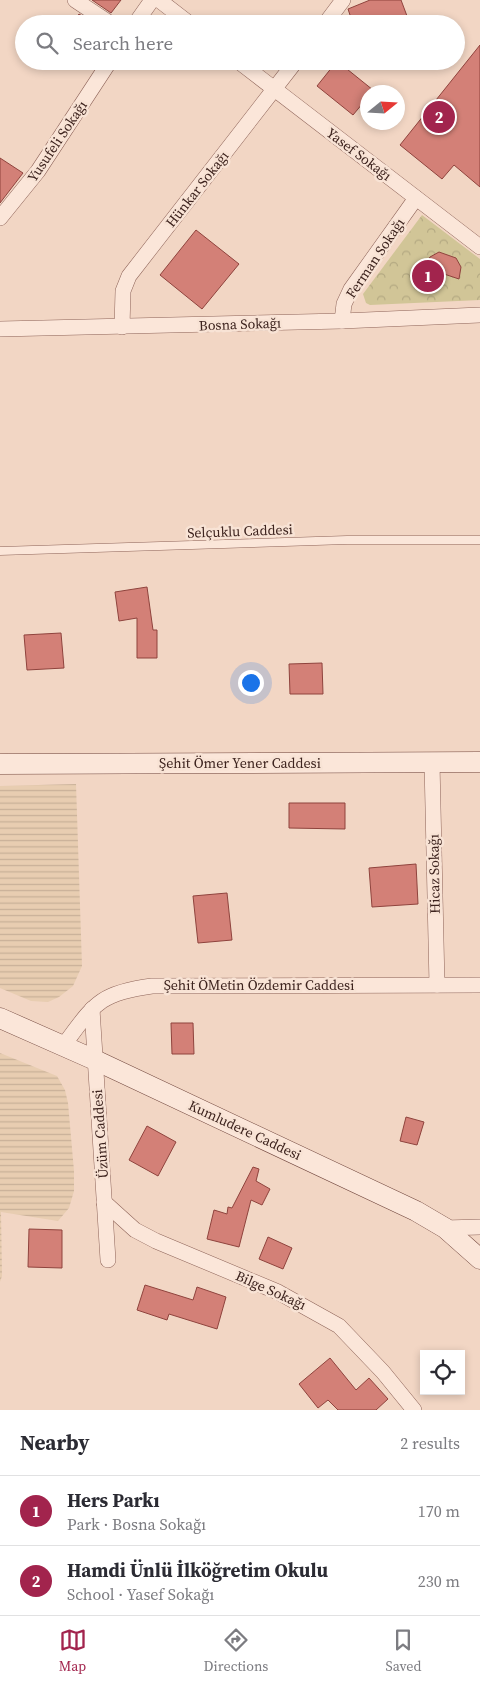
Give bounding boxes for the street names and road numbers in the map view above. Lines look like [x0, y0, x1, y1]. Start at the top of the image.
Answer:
street label: Yusufeli Sokağı [22, 96, 92, 186]
street label: Yasef Sokağı [322, 123, 396, 185]
street label: Hünkar Sokağı [161, 147, 233, 231]
street label: Ferman Sokağı [341, 214, 409, 302]
street label: Bosna Sokağı [199, 313, 281, 335]
street label: Selçuklu Caddesi [187, 519, 293, 543]
street label: Şehit Ömer Yener Caddesi [159, 753, 321, 773]
street label: Hicaz Sokağı [423, 834, 445, 914]
street label: Şehit ÖMetin Özdemir Caddesi [164, 975, 354, 995]
street label: Üzüm Caddesi [87, 1089, 113, 1179]
street label: Kumludere Caddesi [185, 1095, 305, 1165]
street label: Bilge Sokağı [233, 1266, 309, 1314]

